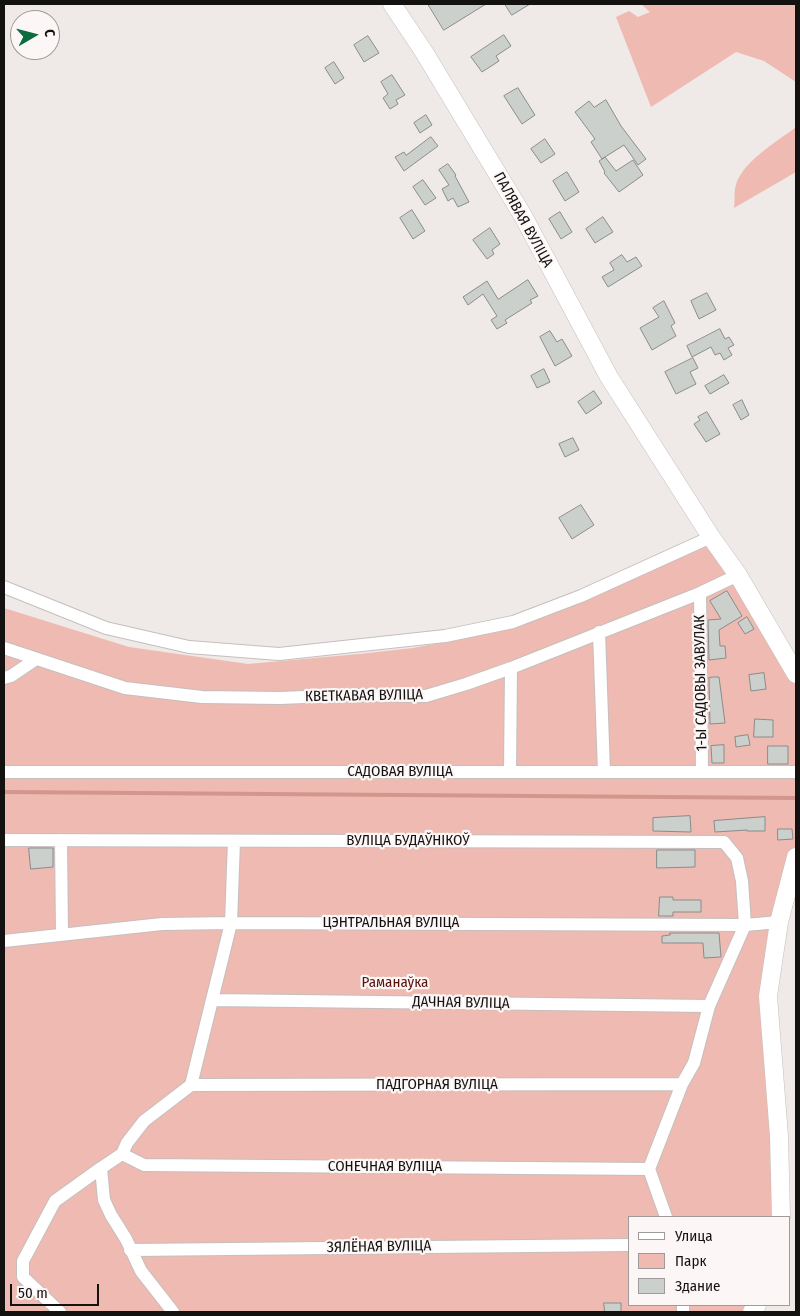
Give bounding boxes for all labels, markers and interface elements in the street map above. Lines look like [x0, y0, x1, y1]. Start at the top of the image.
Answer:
north arrow [10, 10, 60, 60]
text: С [40, 28, 58, 38]
street label: ПАЛЯВАЯ ВУЛІЦА [489, 169, 557, 271]
street label: 1-Ы САДОВЫ ЗАВУЛАК [691, 615, 711, 751]
street label: КВЕТКАВАЯ ВУЛІЦА [305, 686, 423, 706]
street label: САДОВАЯ ВУЛІЦА [347, 763, 453, 781]
street label: ВУЛІЦА БУДАЎНІКОЎ [346, 832, 470, 850]
street label: ЦЭНТРАЛЬНАЯ ВУЛІЦА [322, 914, 460, 932]
park label: Раманаўка [362, 974, 428, 992]
street label: ДАЧНАЯ ВУЛІЦА [412, 993, 510, 1013]
street label: ПАДГОРНАЯ ВУЛІЦА [376, 1076, 498, 1094]
street label: СОНЕЧНАЯ ВУЛІЦА [328, 1158, 442, 1176]
legend [628, 1216, 790, 1306]
text: Улица [675, 1227, 713, 1245]
street label: ЗЯЛЁНАЯ ВУЛІЦА [327, 1237, 431, 1257]
text: Парк [675, 1252, 706, 1270]
scale bar [12, 1274, 101, 1306]
text: Здание [675, 1277, 721, 1295]
text: 50 m [18, 1284, 48, 1302]

